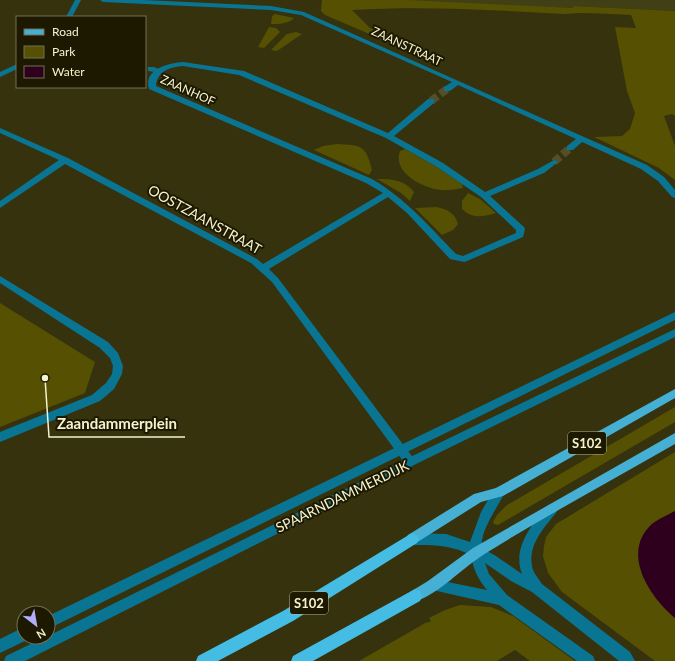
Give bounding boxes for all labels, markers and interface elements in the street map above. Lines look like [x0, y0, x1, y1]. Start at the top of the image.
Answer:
legend [16, 16, 146, 88]
street label: ZAANSTRAAT [369, 23, 445, 69]
text: Road [52, 24, 79, 39]
text: Park [52, 44, 76, 59]
text: Water [52, 64, 85, 79]
street label: ZAANHOF [158, 71, 218, 109]
street label: OOSTZAANSTRAAT [145, 181, 265, 258]
callout: Zaandammerplein [49, 410, 185, 437]
text: Zaandammerplein [57, 414, 177, 432]
road number: S102 [568, 432, 606, 454]
street label: SPAARNDAMMERDIJK [273, 456, 412, 536]
road number: S102 [290, 592, 328, 614]
north arrow [16, 605, 56, 645]
text: N [34, 626, 48, 642]

